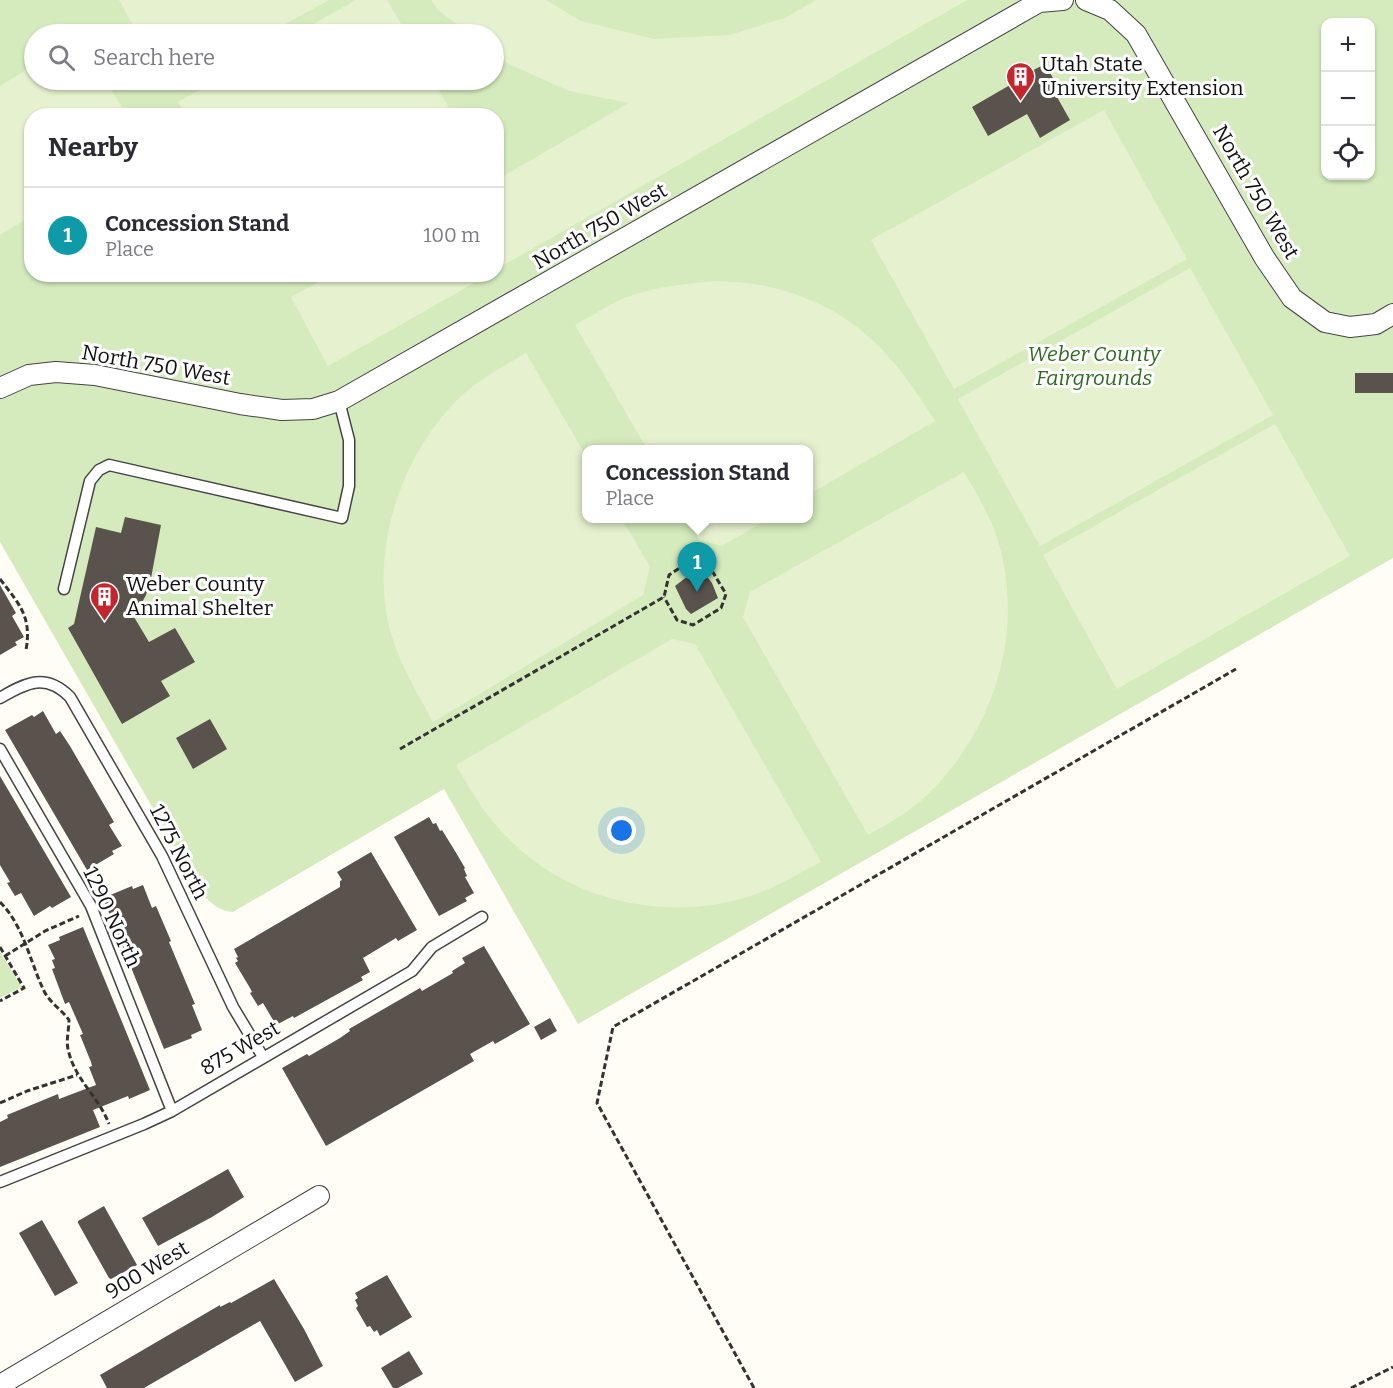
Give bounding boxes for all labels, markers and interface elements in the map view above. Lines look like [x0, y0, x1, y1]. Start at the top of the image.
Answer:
map controls [1321, 18, 1375, 180]
button: + [1321, 18, 1375, 72]
search box [24, 24, 504, 90]
icon: search [45, 41, 78, 74]
text: Search here [93, 44, 215, 71]
place label: Utah State University Extension [1041, 51, 1244, 101]
building icon: Utah State University Extension [1004, 60, 1036, 102]
button: − [1321, 72, 1375, 126]
street label: North 750 West [1207, 120, 1305, 264]
button: locate [1321, 126, 1375, 180]
text: Nearby [48, 132, 138, 163]
street label: North 750 West [528, 177, 672, 275]
text: Concession Stand [105, 210, 289, 237]
text: 1 [63, 223, 72, 247]
text: 100 m [423, 223, 480, 247]
text: Place [105, 237, 154, 261]
street label: North 750 West [80, 339, 233, 391]
park label: Weber County Fairgrounds [1028, 341, 1162, 391]
popup [582, 445, 813, 523]
text: Concession Stand [605, 459, 790, 486]
text: Place [605, 486, 654, 510]
pin: 1 [678, 542, 716, 592]
place label: Weber County Animal Shelter [126, 571, 273, 621]
building icon: Weber County Animal Shelter [89, 580, 121, 622]
street label: 1275 North [144, 800, 214, 904]
your location [607, 816, 636, 845]
street label: 1290 North [77, 863, 147, 971]
street label: 875 West [196, 1015, 285, 1081]
street label: 900 West [101, 1235, 194, 1305]

